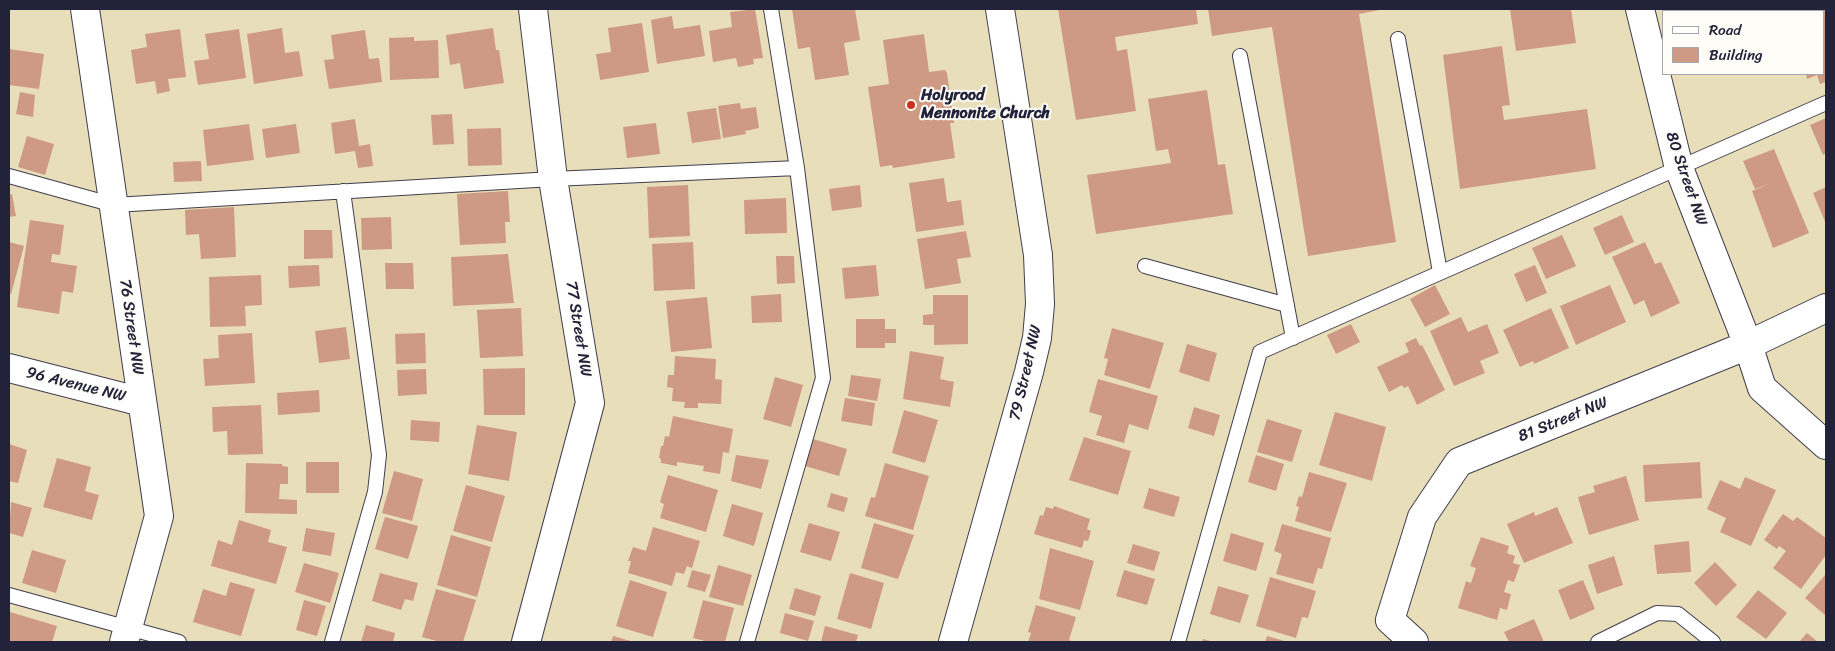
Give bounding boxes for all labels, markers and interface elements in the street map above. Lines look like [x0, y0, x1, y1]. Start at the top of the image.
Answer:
legend [1662, 10, 1825, 75]
text: Road [1709, 17, 1741, 43]
text: Building [1709, 42, 1763, 68]
place label: Holyrood Mennonite Church [921, 86, 1050, 124]
marker: Holyrood Mennonite Church [905, 99, 917, 111]
street label: 80 Street NW [1661, 129, 1711, 229]
street label: 76 Street NW [115, 278, 147, 376]
street label: 77 Street NW [561, 280, 595, 378]
street label: 79 Street NW [1006, 323, 1046, 423]
street label: 96 Avenue NW [24, 363, 128, 407]
street label: 81 Street NW [1515, 393, 1611, 447]

